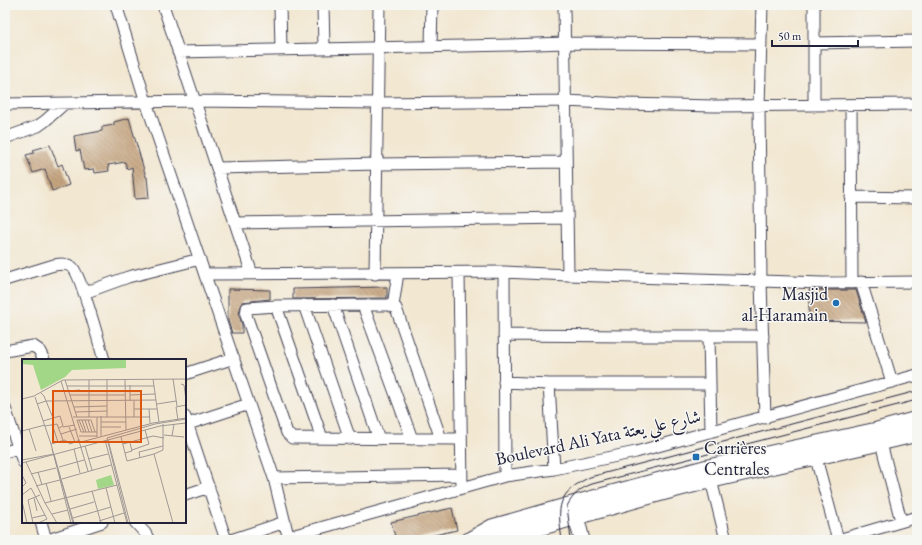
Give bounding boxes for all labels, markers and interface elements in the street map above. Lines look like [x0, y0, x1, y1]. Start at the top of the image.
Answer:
scale bar [772, 22, 858, 48]
text: 50 m [778, 28, 802, 44]
place label: Masjid al-Haramain [742, 282, 829, 326]
marker: Masjid al-Haramain [831, 298, 841, 308]
inset map [22, 359, 186, 523]
street label: Boulevard Ali Yata شارع علي يعتة [493, 404, 704, 476]
place label: Carrières Centrales [704, 436, 769, 480]
marker: Carrières Centrales [691, 452, 701, 462]

